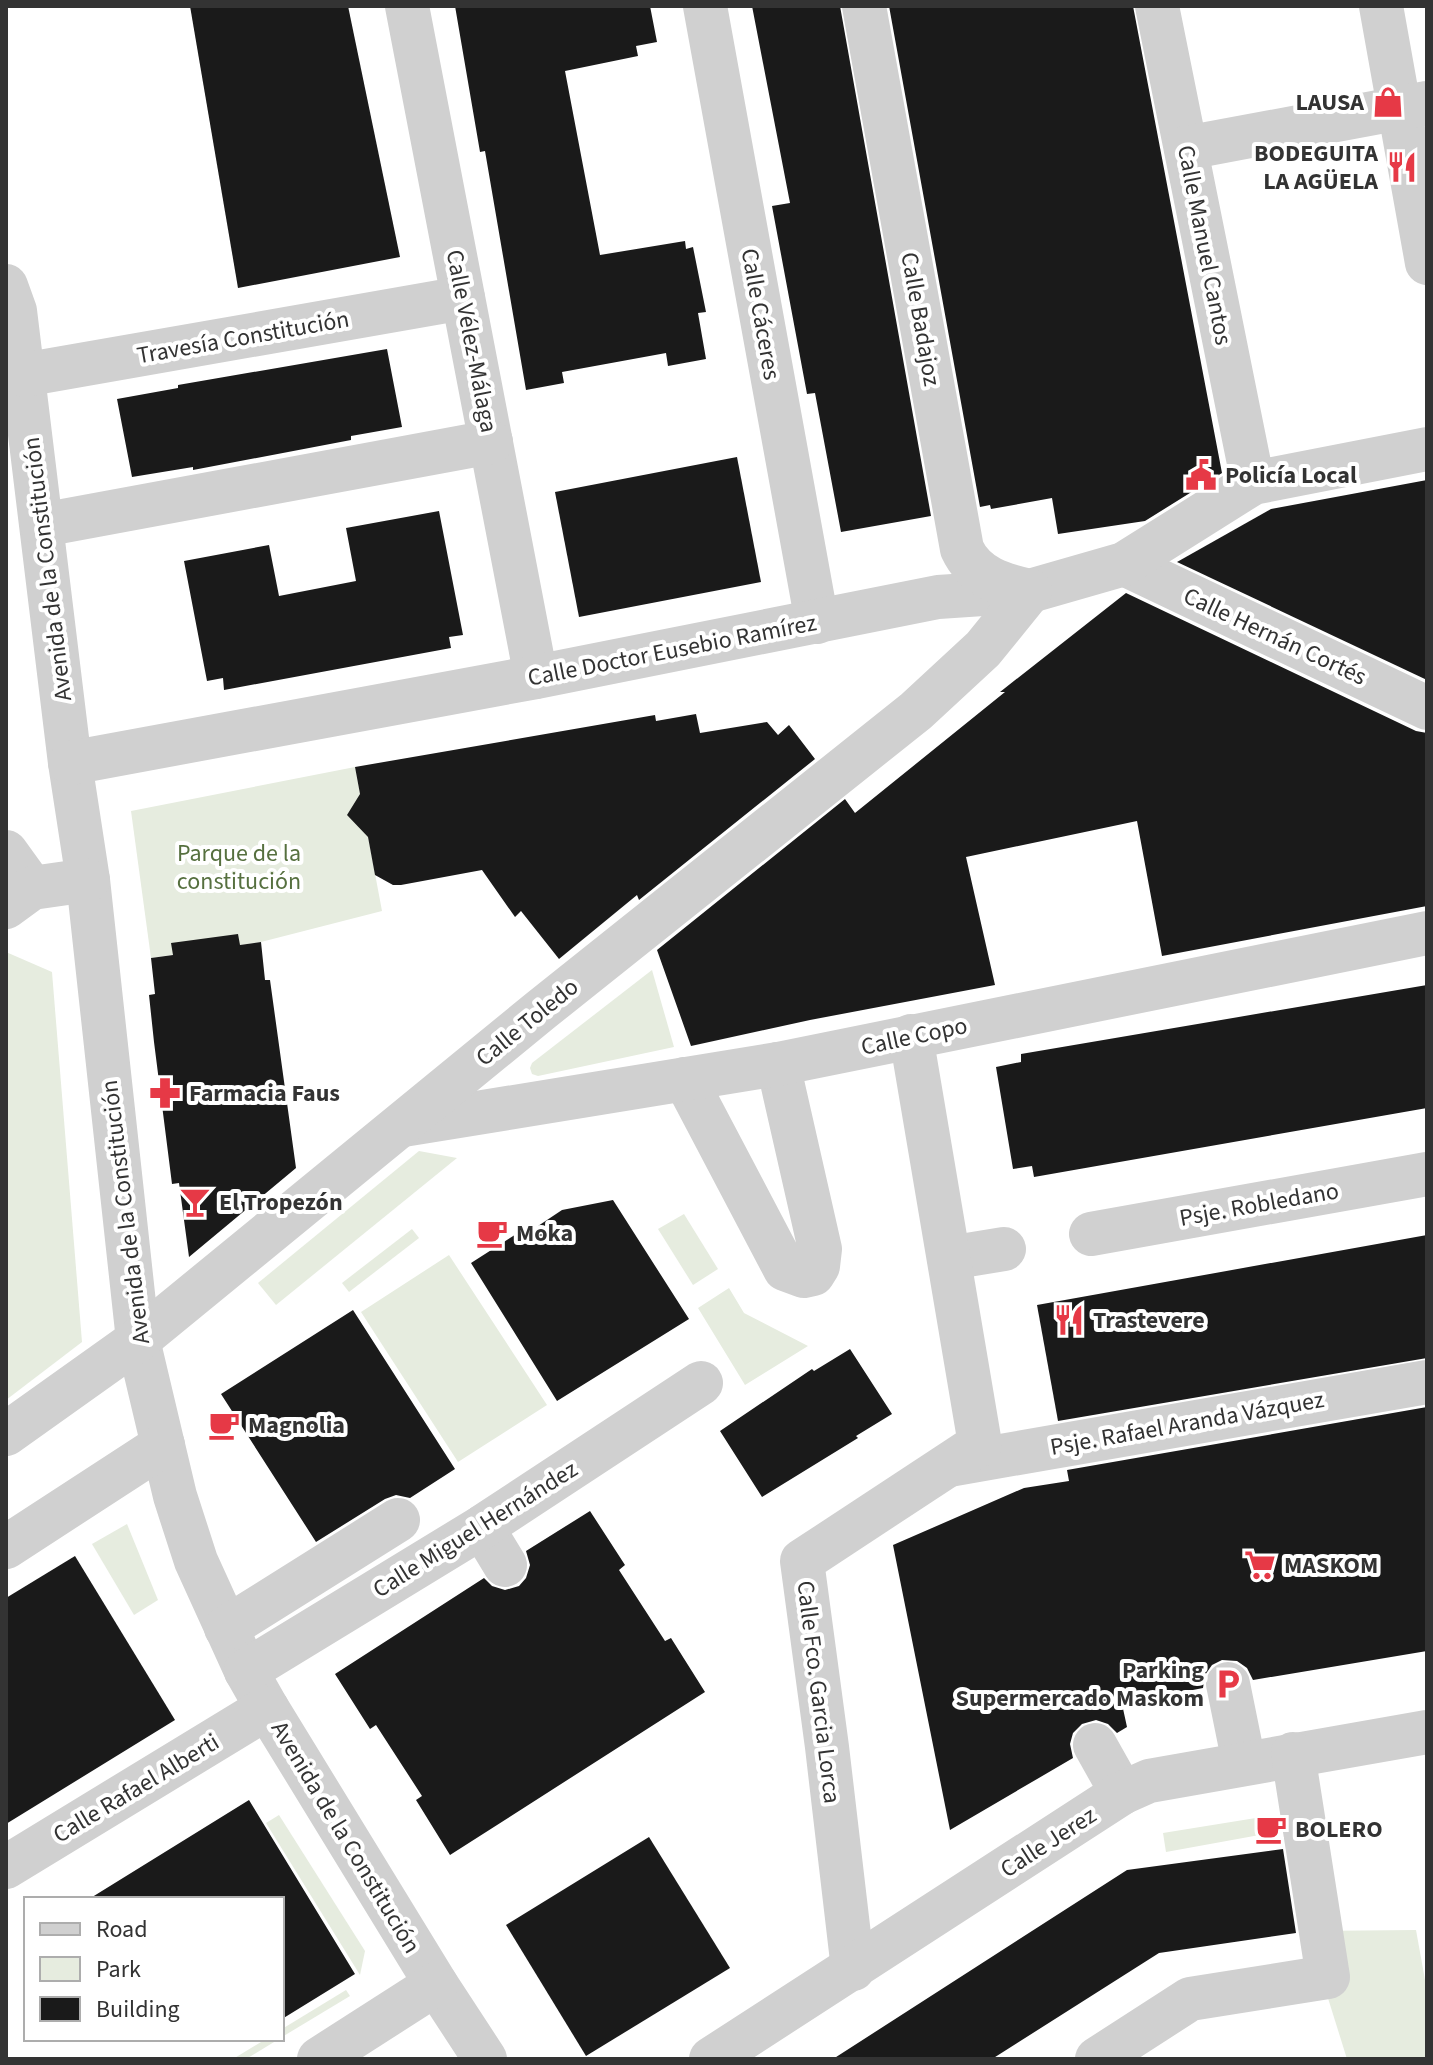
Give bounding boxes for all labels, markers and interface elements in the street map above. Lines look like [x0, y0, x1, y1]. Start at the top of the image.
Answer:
place label: LAUSA [1295, 85, 1364, 120]
shop icon: LAUSA [1371, 85, 1405, 119]
place label: BODEGUITA LA AGÜELA [1254, 136, 1378, 199]
street label: Calle Manuel Cantos [1168, 142, 1241, 348]
restaurant icon: BODEGUITA LA AGÜELA [1385, 150, 1419, 184]
street label: Calle Cáceres [732, 246, 789, 383]
street label: Calle Vélez-Málaga [437, 247, 506, 435]
street label: Calle Badajoz [892, 249, 949, 389]
street label: Travesía Constitución [134, 302, 352, 373]
street label: Avenida de la Constitución [14, 435, 81, 703]
public building icon: Policía Local [1184, 458, 1218, 492]
place label: Policía Local [1225, 458, 1357, 493]
street label: Calle Hernán Cortés [1177, 579, 1372, 694]
street label: Calle Doctor Eusebio Ramírez [525, 605, 819, 696]
park label: Parque de la constitución [177, 836, 301, 899]
street label: Calle Toledo [468, 970, 586, 1075]
street label: Calle Copo [858, 1008, 970, 1065]
pharmacy icon: Farmacia Faus [148, 1076, 182, 1110]
place label: Farmacia Faus [189, 1076, 340, 1111]
street label: Avenida de la Constitución [92, 1078, 159, 1346]
street label: Psje. Robledano [1177, 1173, 1342, 1236]
bar icon: El Tropezón [178, 1185, 212, 1219]
place label: El Tropezón [219, 1185, 343, 1220]
cafe icon: Moka [475, 1216, 509, 1250]
place label: Moka [516, 1216, 573, 1251]
restaurant icon: Trastevere [1052, 1303, 1086, 1337]
place label: Trastevere [1093, 1303, 1205, 1338]
street label: Psje. Rafael Aranda Vázquez [1047, 1382, 1327, 1465]
cafe icon: Magnolia [207, 1408, 241, 1442]
place label: Magnolia [248, 1408, 345, 1443]
street label: Calle Miguel Hernández [366, 1452, 584, 1607]
supermarket icon: MASKOM [1243, 1548, 1277, 1582]
place label: MASKOM [1284, 1548, 1378, 1583]
street label: Calle Fco. Garcia Lorca [787, 1579, 850, 1805]
place label: Parking Supermercado Maskom [956, 1653, 1204, 1716]
parking icon: Parking Supermercado Maskom [1211, 1667, 1245, 1701]
street label: Avenida de la Constitución [262, 1714, 429, 1960]
street label: Calle Rafael Alberti [46, 1725, 226, 1852]
street label: Calle Jerez [993, 1798, 1103, 1887]
cafe icon: BOLERO [1254, 1812, 1288, 1846]
place label: BOLERO [1295, 1812, 1383, 1847]
legend [24, 1897, 284, 2041]
text: Road [96, 1912, 148, 1947]
text: Park [96, 1952, 141, 1987]
text: Building [96, 1992, 180, 2027]

